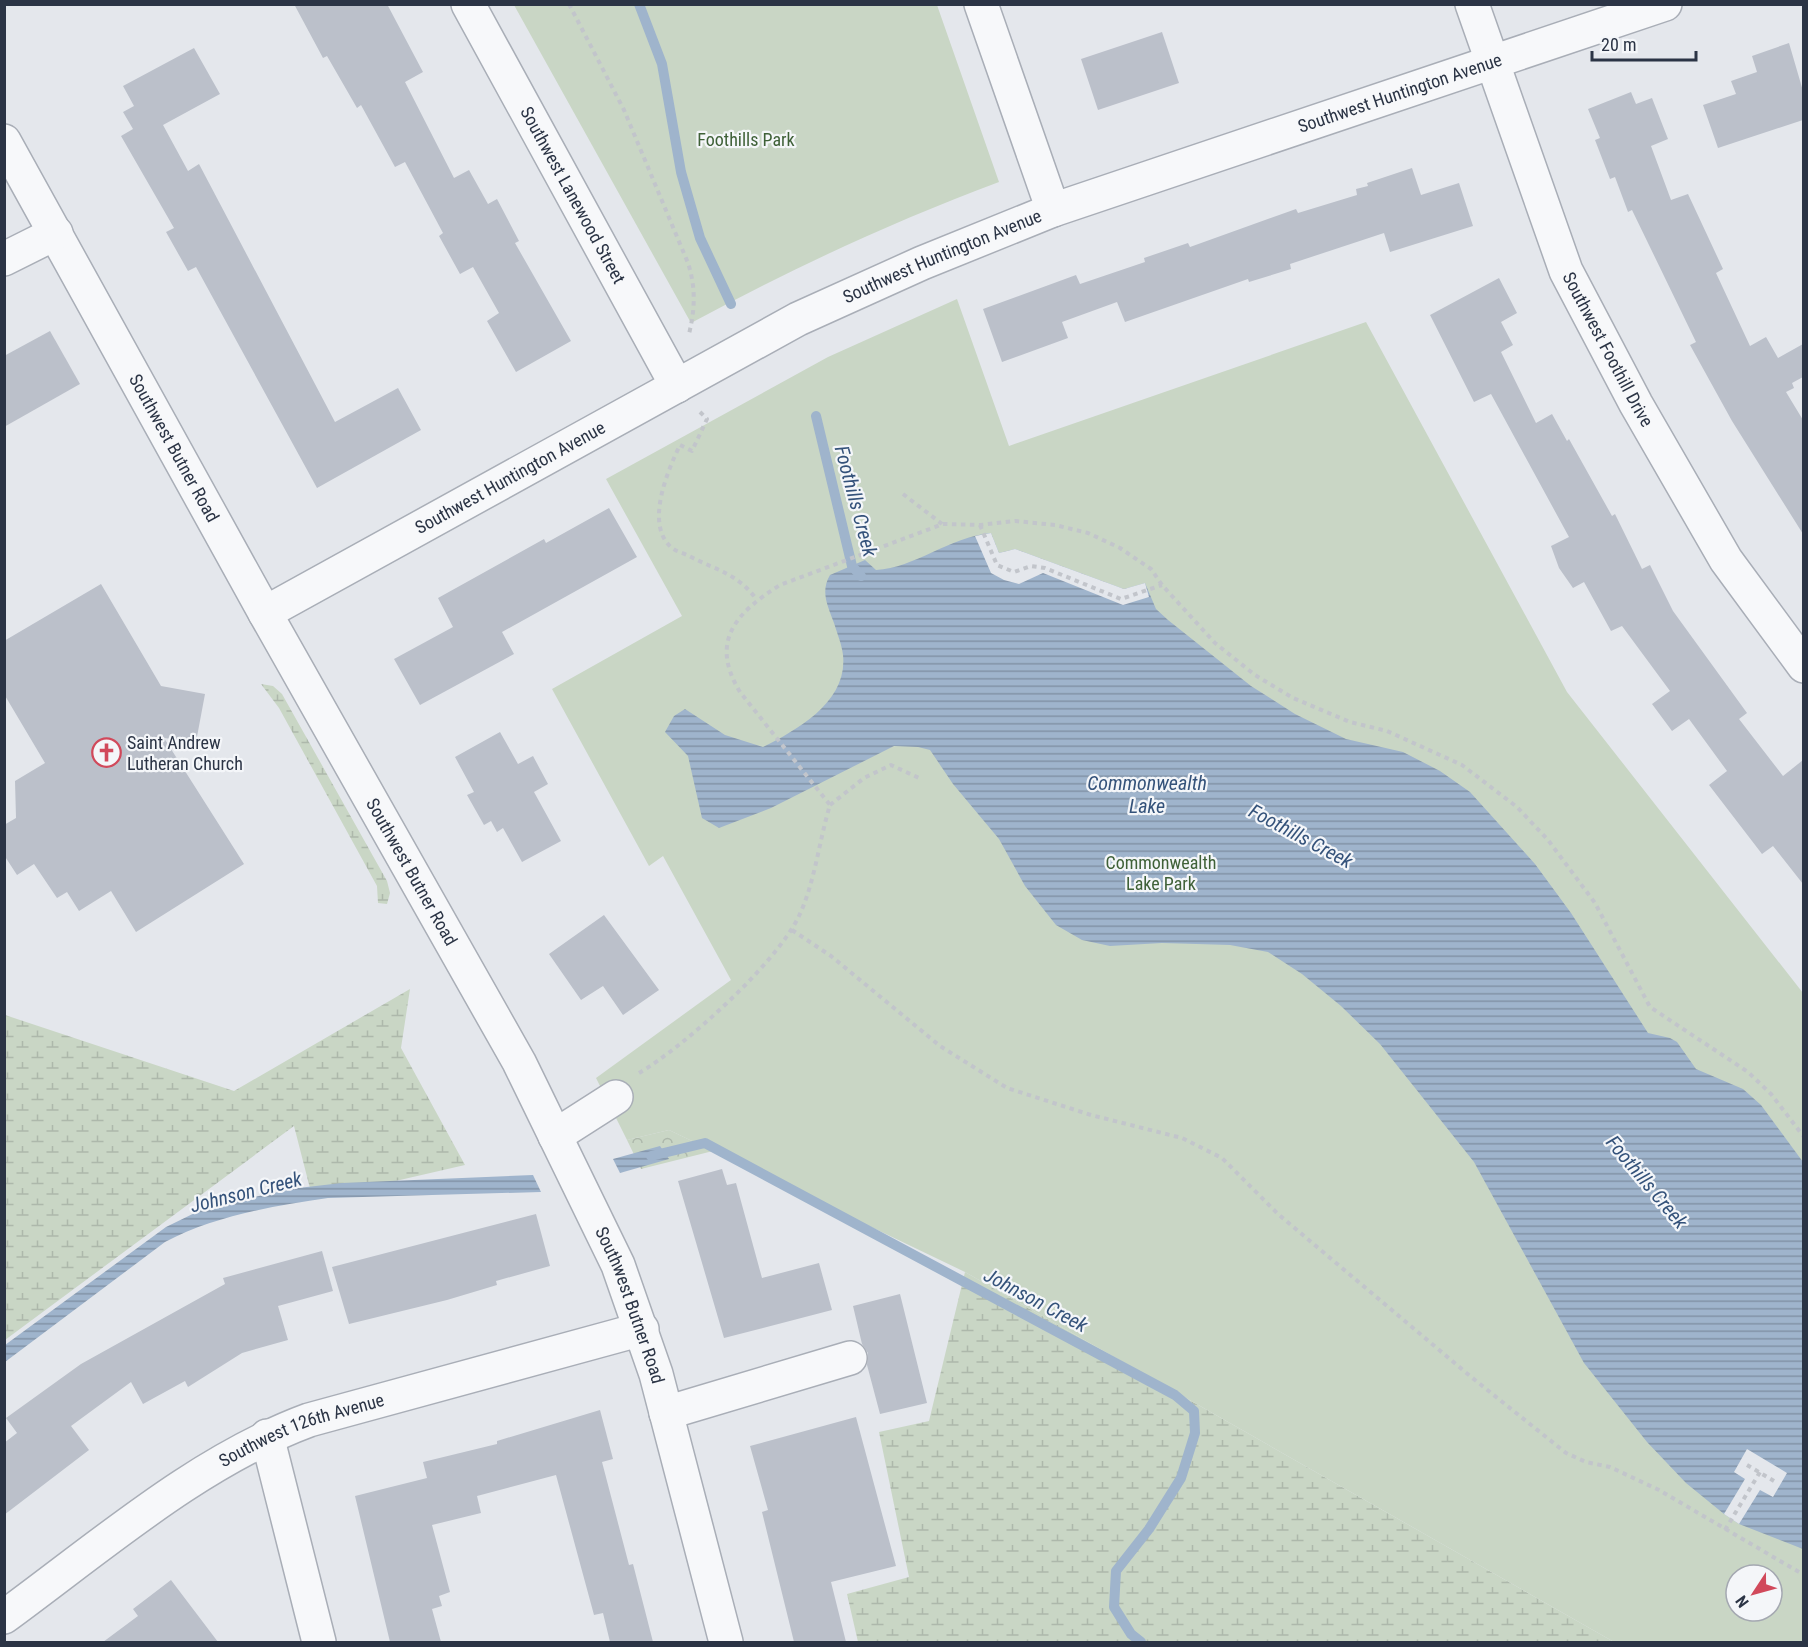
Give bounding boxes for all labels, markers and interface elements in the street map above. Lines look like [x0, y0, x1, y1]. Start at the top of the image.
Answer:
scale bar [1592, 24, 1696, 62]
text: 20 m [1601, 34, 1636, 55]
street label: Southwest Huntington Avenue [1295, 49, 1504, 137]
street label: Southwest Lanewood Street [516, 103, 630, 287]
park label: Foothills Park [697, 129, 795, 150]
street label: Southwest Huntington Avenue [840, 205, 1044, 307]
street label: Southwest Foothill Drive [1559, 268, 1658, 430]
street label: Southwest Butner Road [125, 370, 224, 526]
street label: Southwest Huntington Avenue [411, 417, 608, 538]
water label: Foothills Creek [830, 443, 883, 560]
place label: Saint Andrew Lutheran Church [127, 732, 243, 774]
church icon: Saint Andrew Lutheran Church [90, 737, 122, 769]
water label: Commonwealth Lake [1087, 771, 1207, 818]
street label: Southwest Butner Road [362, 795, 462, 949]
water label: Foothills Creek [1245, 799, 1358, 874]
park label: Commonwealth Lake Park [1105, 852, 1217, 894]
water label: Foothills Creek [1601, 1131, 1694, 1234]
water label: Johnson Creek [188, 1166, 305, 1217]
street label: Southwest Butner Road [591, 1223, 669, 1386]
water label: Johnson Creek [980, 1263, 1093, 1338]
street label: Southwest 126th Avenue [215, 1389, 386, 1471]
north arrow [1724, 1563, 1784, 1623]
text: N [1732, 1592, 1753, 1611]

